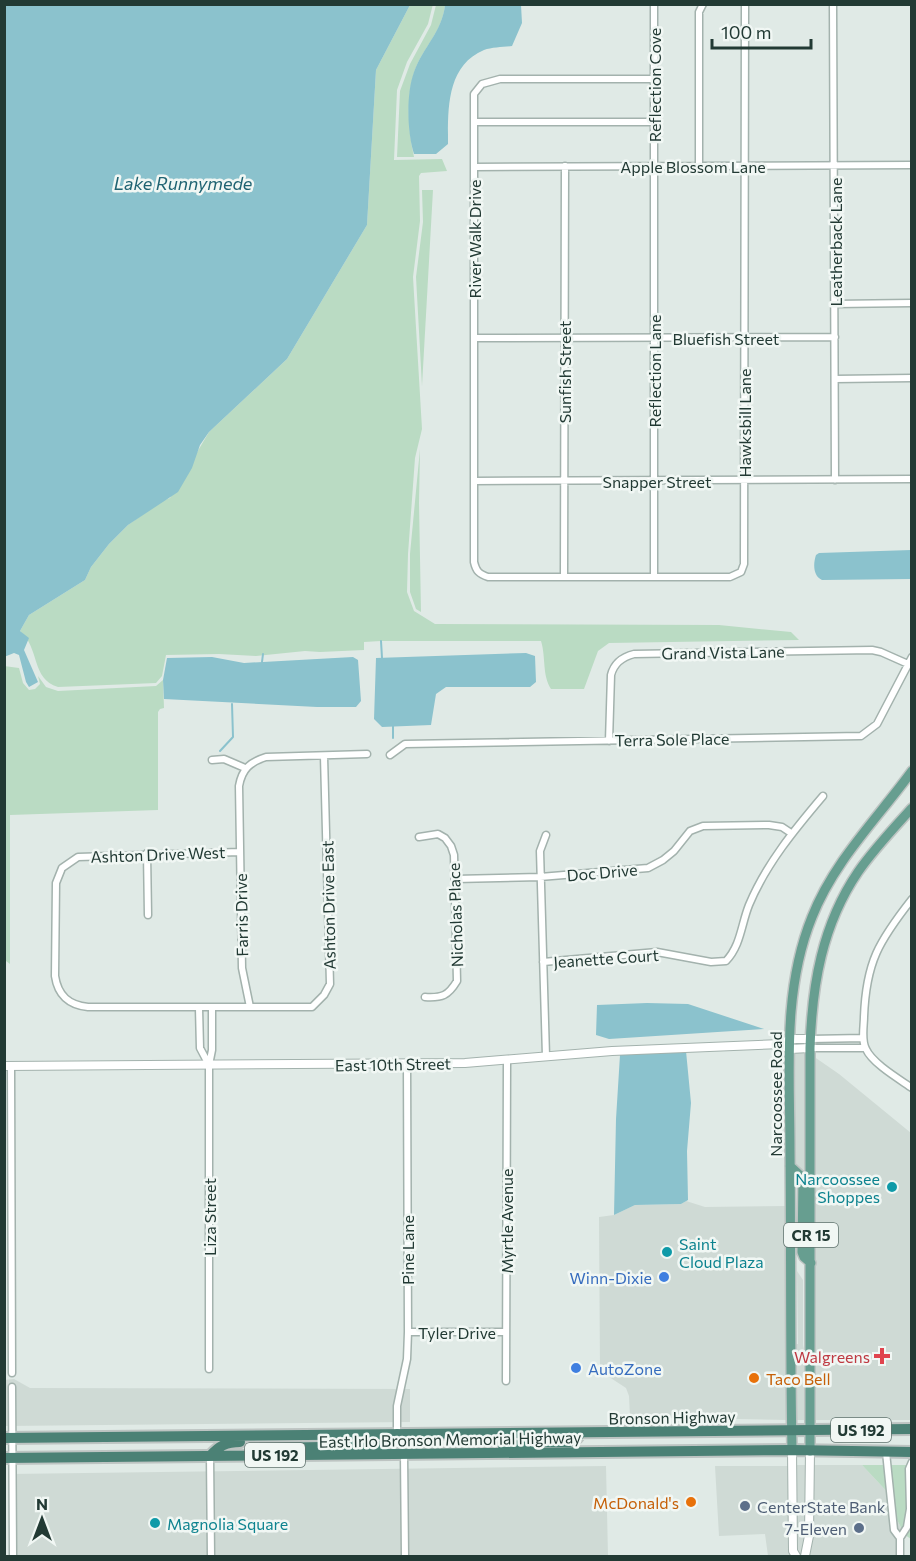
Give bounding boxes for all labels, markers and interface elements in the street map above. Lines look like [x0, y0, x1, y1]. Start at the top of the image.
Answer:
scale bar [712, 12, 811, 50]
text: 100 m [721, 21, 771, 43]
street label: Reflection Cove [645, 28, 664, 142]
street label: Apple Blossom Lane [620, 157, 766, 176]
water label: Lake Runnymede [114, 172, 253, 194]
street label: Leatherback Lane [826, 177, 845, 307]
street label: River Walk Drive [465, 180, 484, 298]
street label: Reflection Lane [645, 315, 664, 427]
street label: Sunfish Street [555, 320, 574, 423]
street label: Bluefish Street [673, 329, 780, 348]
street label: Hawksbill Lane [735, 369, 754, 477]
street label: Snapper Street [603, 472, 712, 491]
street label: Grand Vista Lane [661, 641, 785, 663]
street label: Terra Sole Place [614, 728, 730, 750]
street label: Ashton Drive East [317, 840, 339, 970]
street label: Ashton Drive West [90, 842, 226, 866]
street label: Doc Drive [566, 859, 638, 885]
street label: Nicholas Place [444, 862, 466, 968]
street label: Farris Drive [231, 873, 251, 957]
street label: Jeanette Court [553, 945, 660, 971]
street label: Narcoossee Road [766, 1031, 785, 1157]
street label: East 10th Street [335, 1053, 452, 1075]
street label: Myrtle Avenue [497, 1169, 516, 1273]
place label: Narcoossee Shoppes [795, 1169, 880, 1206]
street label: Liza Street [200, 1178, 219, 1256]
marker: Narcoossee Shoppes [885, 1180, 899, 1194]
street label: Pine Lane [398, 1215, 417, 1285]
road number: CR 15 [784, 1223, 838, 1247]
place label: Saint Cloud Plaza [679, 1234, 764, 1271]
marker: Saint Cloud Plaza [660, 1245, 674, 1259]
place label: Winn-Dixie [570, 1268, 652, 1287]
marker: Winn-Dixie [657, 1270, 671, 1284]
street label: Tyler Drive [418, 1323, 496, 1342]
place label: Walgreens [794, 1347, 870, 1366]
marker: Walgreens [875, 1349, 889, 1363]
place label: AutoZone [588, 1359, 662, 1378]
marker: AutoZone [569, 1361, 583, 1375]
place label: Taco Bell [766, 1369, 831, 1388]
marker: Taco Bell [747, 1371, 761, 1385]
street label: Bronson Highway [608, 1406, 736, 1428]
road number: US 192 [831, 1418, 891, 1442]
street label: East Irlo Bronson Memorial Highway [319, 1427, 581, 1451]
road number: US 192 [245, 1443, 305, 1467]
north arrow [12, 1489, 72, 1549]
place label: McDonald's [593, 1493, 679, 1512]
text: N [36, 1494, 48, 1513]
marker: McDonald's [684, 1495, 698, 1509]
place label: CenterState Bank [757, 1497, 886, 1516]
marker: CenterState Bank [738, 1499, 752, 1513]
place label: Magnolia Square [167, 1514, 288, 1533]
marker: Magnolia Square [148, 1516, 162, 1530]
place label: 7-Eleven [784, 1519, 847, 1538]
marker: 7-Eleven [852, 1521, 866, 1535]

